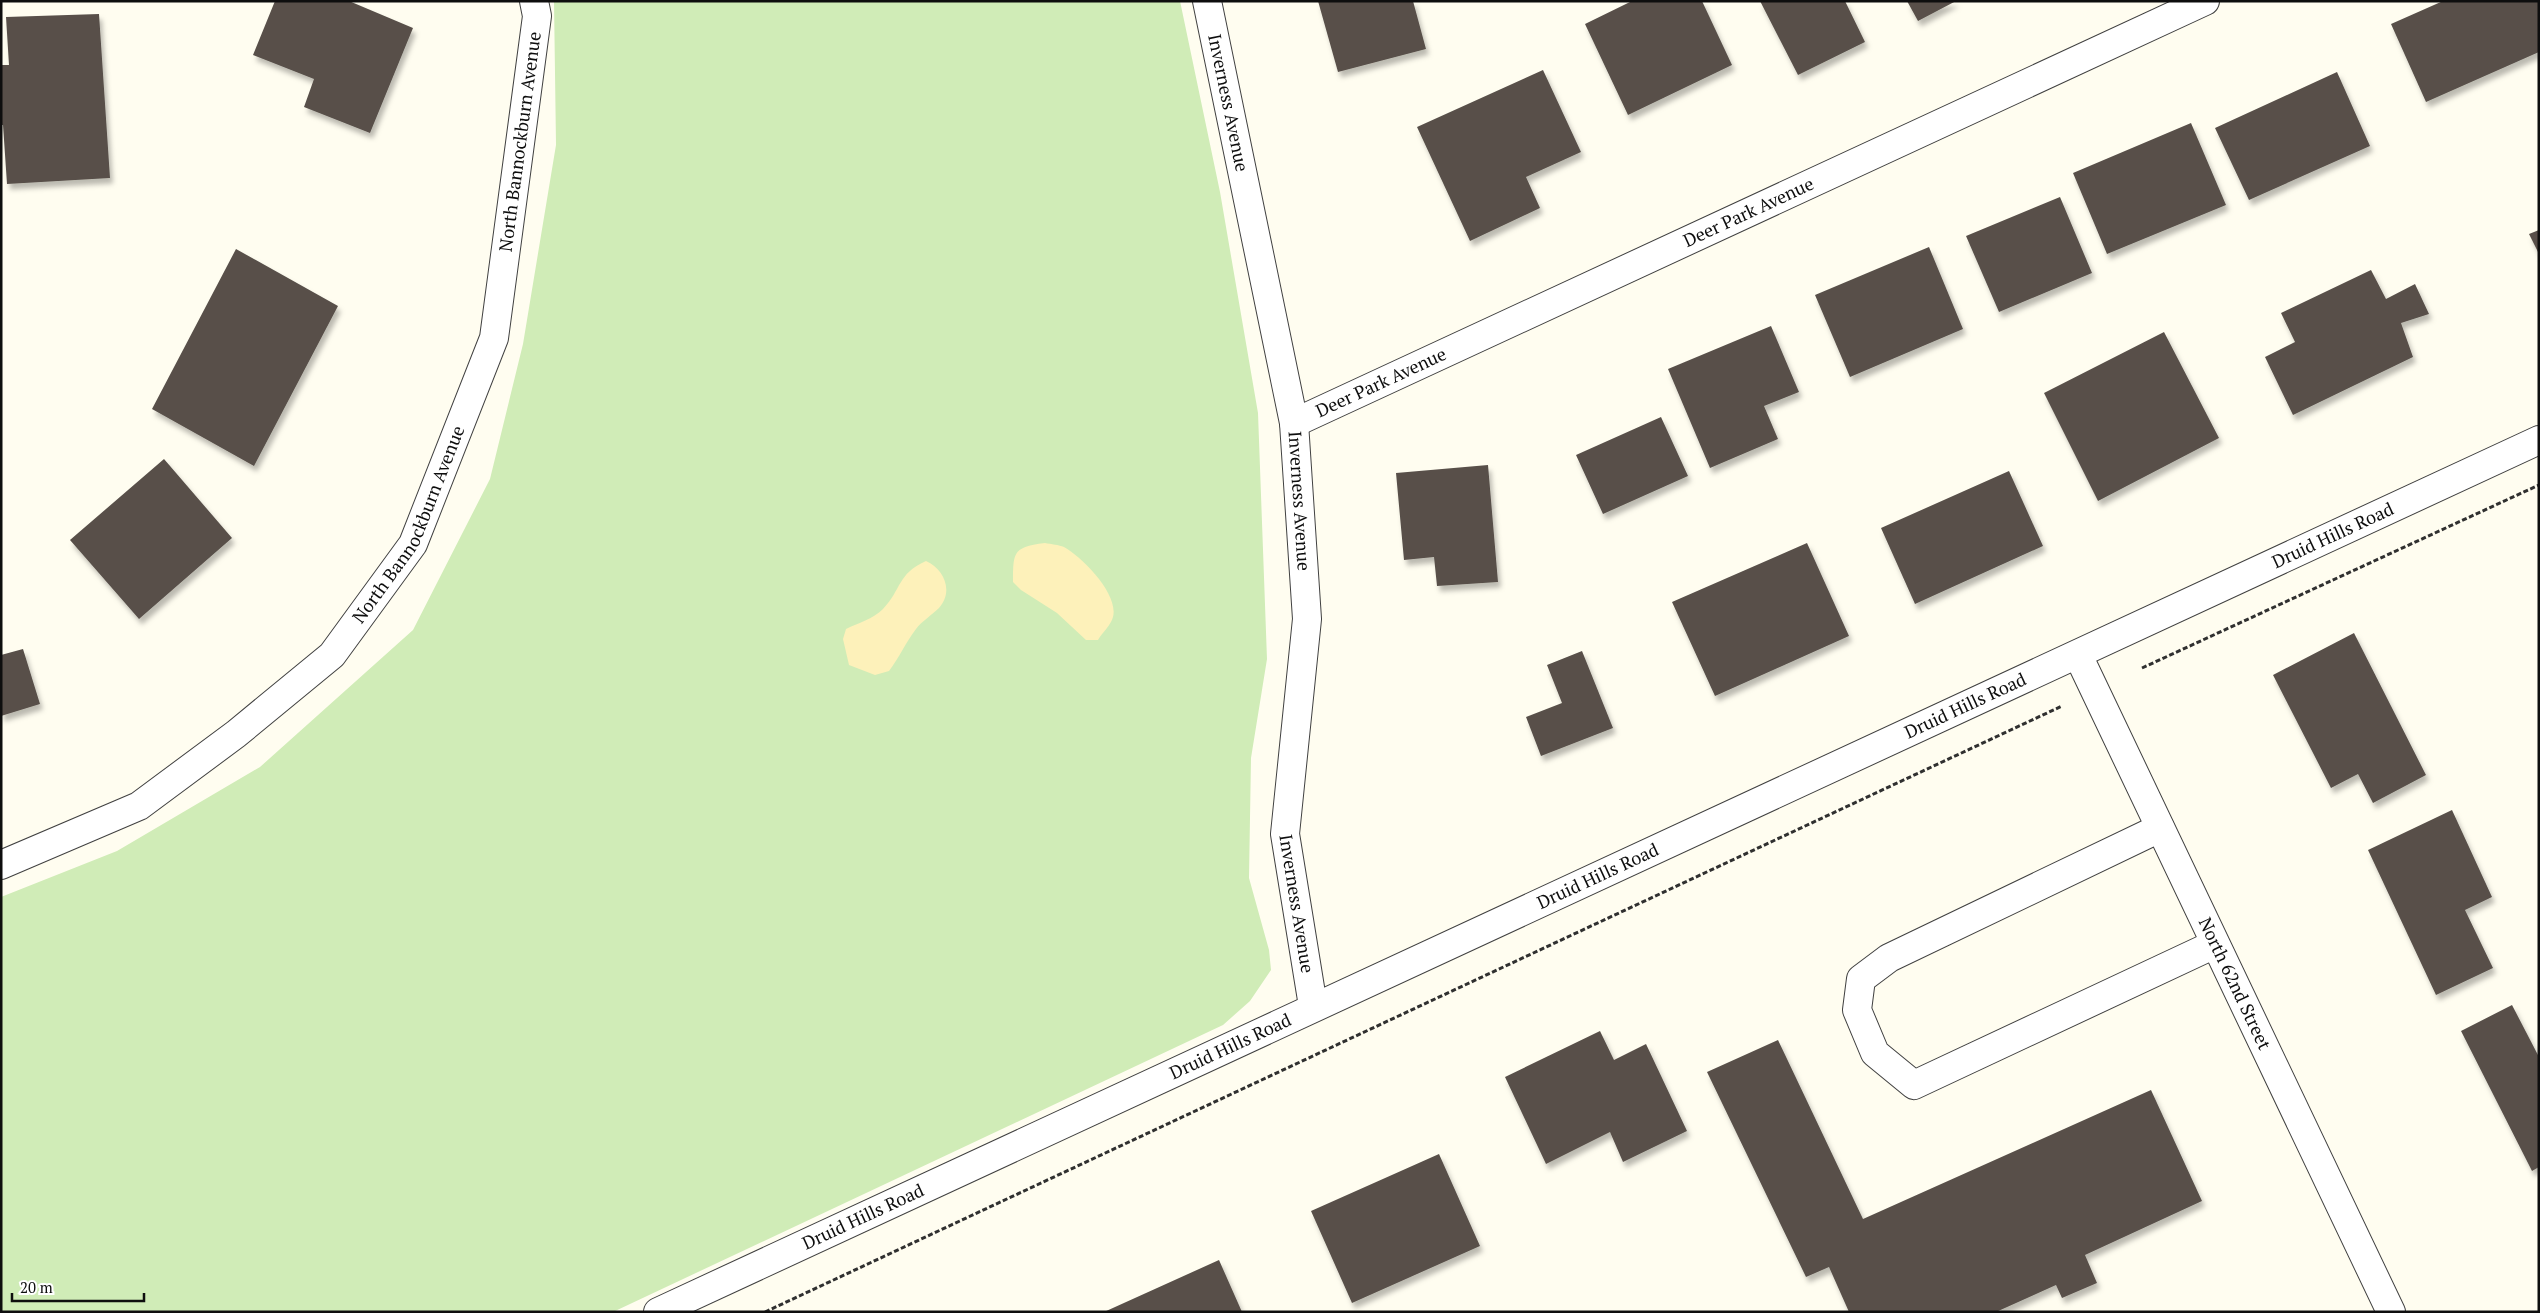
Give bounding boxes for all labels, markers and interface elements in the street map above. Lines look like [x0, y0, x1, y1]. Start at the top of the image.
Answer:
street label: North Bannockburn Avenue [493, 30, 546, 253]
street label: Inverness Avenue [1203, 32, 1255, 174]
street label: Deer Park Avenue [1679, 171, 1817, 252]
street label: Deer Park Avenue [1312, 341, 1450, 422]
street label: North Bannockburn Avenue [346, 422, 469, 628]
street label: Inverness Avenue [1284, 430, 1317, 572]
street label: Druid Hills Road [2268, 496, 2397, 573]
street label: Druid Hills Road [1900, 666, 2030, 744]
street label: Inverness Avenue [1274, 832, 1320, 975]
street label: Druid Hills Road [1533, 837, 1662, 914]
street label: North 62nd Street [2194, 913, 2277, 1054]
street label: Druid Hills Road [1165, 1007, 1295, 1084]
street label: Druid Hills Road [798, 1177, 927, 1255]
scale bar [12, 1270, 145, 1302]
text: 20 m [20, 1277, 53, 1297]

